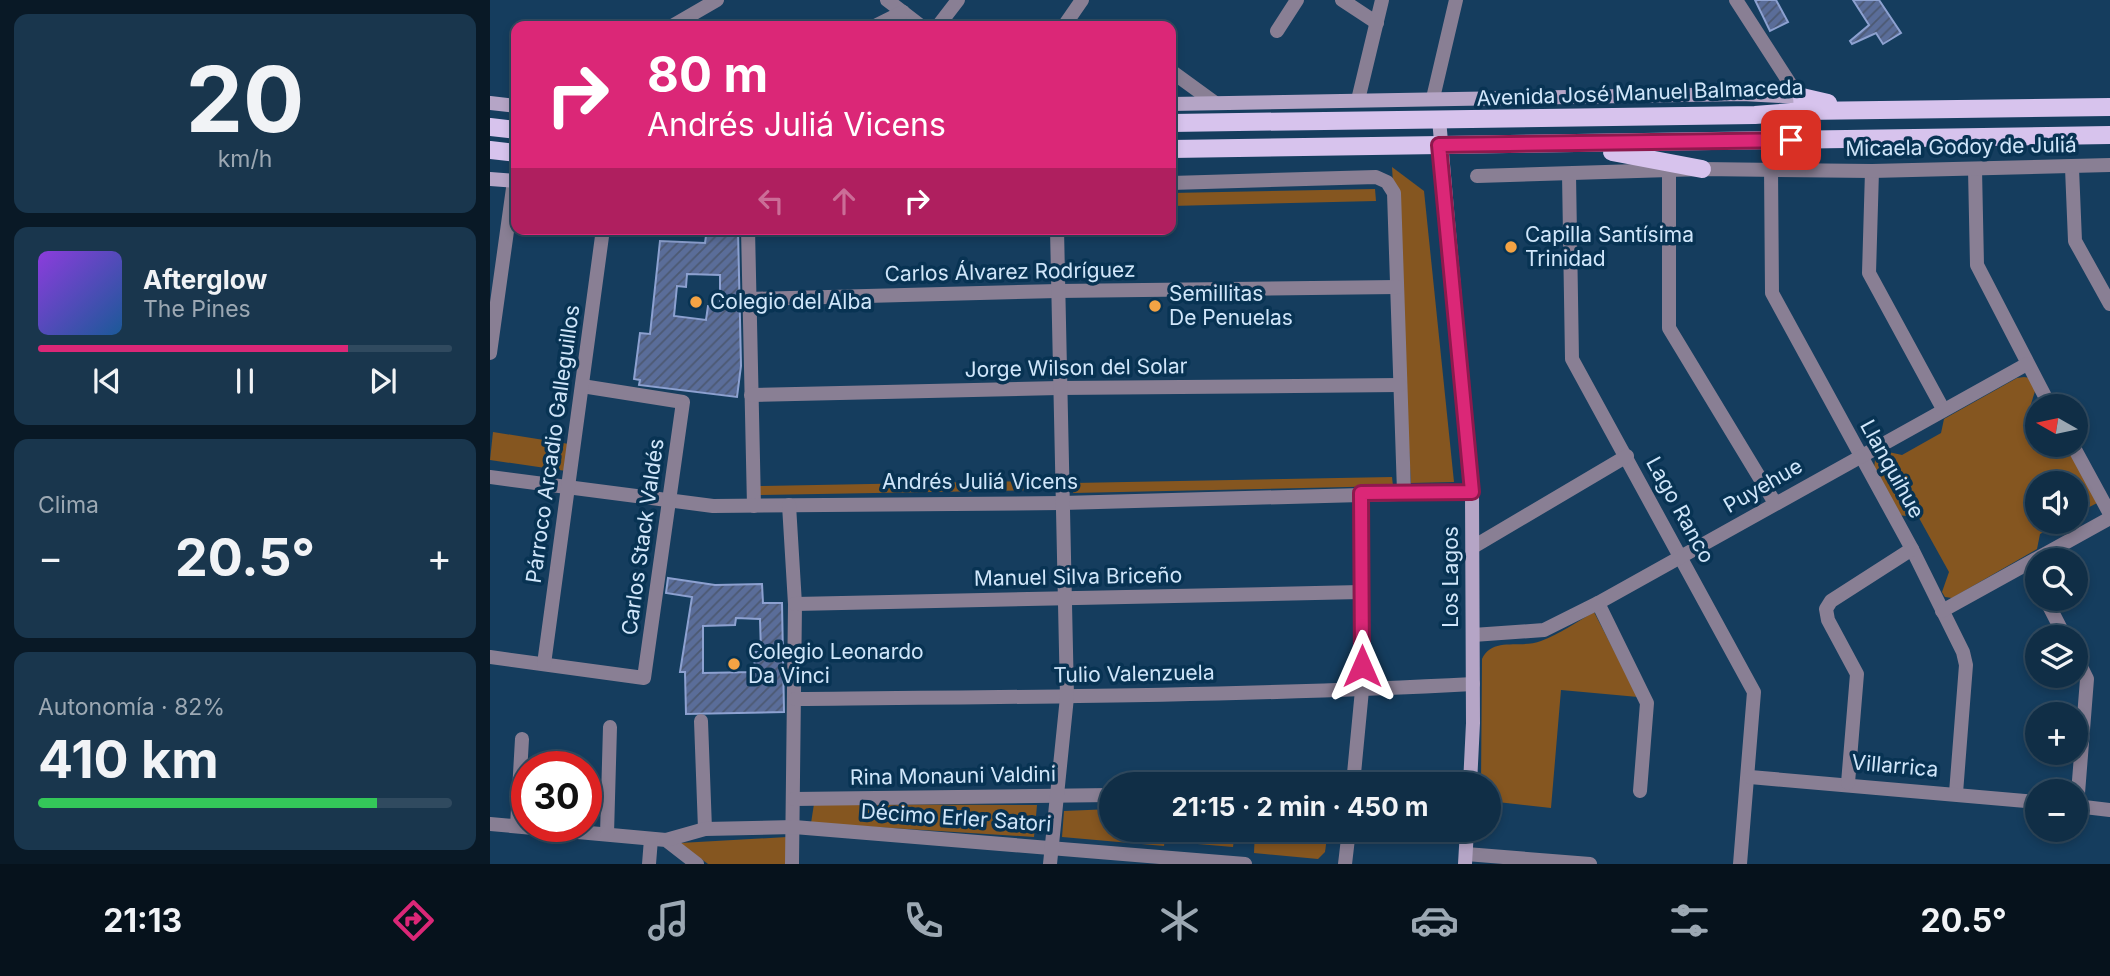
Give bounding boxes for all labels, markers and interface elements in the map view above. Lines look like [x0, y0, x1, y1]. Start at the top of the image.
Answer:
text: 20 [186, 44, 304, 154]
text: 80 m [647, 45, 768, 104]
icon: right [532, 49, 623, 140]
street label: Avenida José Manuel Balmaceda [1476, 74, 1804, 111]
text: Andrés Juliá Vicens [647, 105, 946, 144]
pin [1761, 110, 1821, 170]
icon: arrive [1772, 121, 1810, 159]
street label: Micaela Godoy de Juliá [1845, 132, 2077, 161]
text: km/h [218, 145, 272, 173]
icon: left [752, 182, 790, 220]
icon: ahead [825, 182, 863, 220]
icon: right [898, 182, 936, 220]
place label: Capilla Santísima Trinidad [1525, 222, 1694, 271]
marker: Capilla Santísima Trinidad [1503, 239, 1519, 255]
street label: Carlos Álvarez Rodríguez [884, 256, 1136, 286]
text: Afterglow [143, 264, 267, 295]
place label: Semillitas De Penuelas [1169, 281, 1293, 330]
place label: Colegio del Alba [710, 289, 872, 314]
marker: Colegio del Alba [688, 294, 704, 310]
text: The Pines [143, 295, 251, 323]
marker: Semillitas De Penuelas [1147, 298, 1163, 314]
street label: Párroco Arcadio Galleguillos [521, 303, 584, 585]
street label: Jorge Wilson del Solar [964, 353, 1188, 382]
icon: previous [88, 362, 126, 400]
icon: pause [226, 362, 264, 400]
icon: next [364, 362, 402, 400]
north arrow [2025, 394, 2088, 457]
map controls [2025, 394, 2088, 842]
street label: Llanquihue [1855, 415, 1930, 522]
street label: Carlos Stack Valdés [616, 437, 669, 637]
street label: Lago Ranco [1641, 452, 1720, 567]
street label: Puyehue [1719, 453, 1806, 518]
street label: Andrés Juliá Vicens [882, 469, 1078, 494]
button: sound [2025, 471, 2088, 534]
text: Clima [38, 491, 99, 519]
text: 20.5° [175, 526, 315, 589]
street label: Los Lagos [1438, 526, 1463, 628]
text: − [38, 534, 63, 580]
text: + [427, 534, 452, 580]
button: search [2025, 548, 2088, 611]
street label: Manuel Silva Briceño [974, 562, 1182, 591]
button: layers [2025, 625, 2088, 688]
position arrow [1325, 629, 1399, 703]
place label: Colegio Leonardo Da Vinci [748, 639, 924, 688]
marker: Colegio Leonardo Da Vinci [726, 656, 742, 672]
street label: Tulio Valenzuela [1053, 660, 1215, 687]
text: Autonomía · 82% [38, 693, 225, 721]
button: + [2025, 702, 2088, 765]
text: 410 km [38, 728, 219, 791]
street label: Villarrica [1851, 749, 1940, 782]
speed limit sign: 30 [511, 751, 602, 842]
street label: Rina Monauni Valdini [850, 761, 1056, 790]
button: − [2025, 779, 2088, 842]
text: 21:15 · 2 min · 450 m [1171, 791, 1429, 822]
street label: Décimo Erler Satori [860, 798, 1052, 837]
icon: directions [389, 896, 438, 945]
icon: music [644, 896, 693, 945]
icon: phone [899, 896, 948, 945]
icon: climate [1155, 896, 1204, 945]
icon: car [1410, 896, 1459, 945]
icon: filters [1665, 896, 1714, 945]
text: 21:13 [103, 901, 182, 940]
text: 20.5° [1921, 901, 2007, 940]

